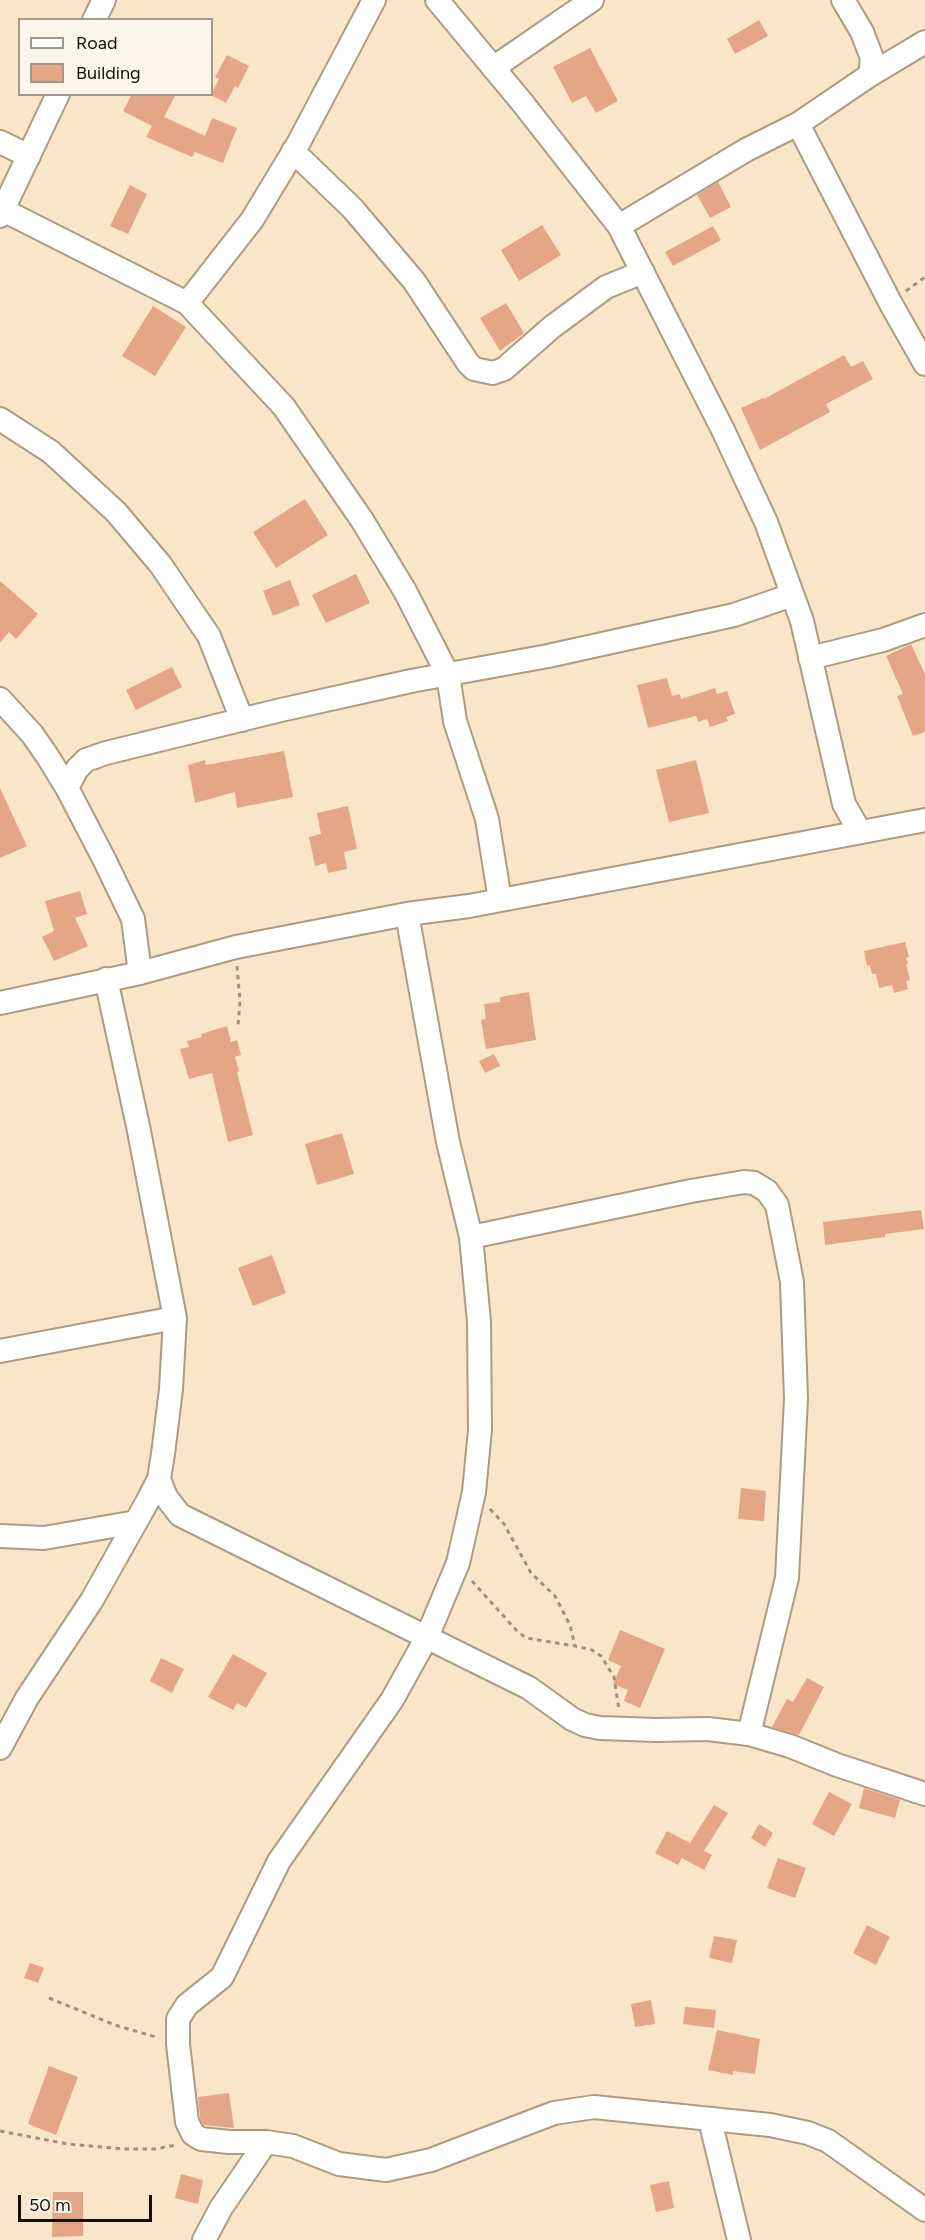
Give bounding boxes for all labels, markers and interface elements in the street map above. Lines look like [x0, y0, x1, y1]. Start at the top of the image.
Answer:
legend [18, 18, 213, 96]
text: Road [76, 32, 117, 54]
text: Building [76, 62, 141, 84]
scale bar [21, 2183, 154, 2221]
text: 50 m [29, 2194, 71, 2216]

